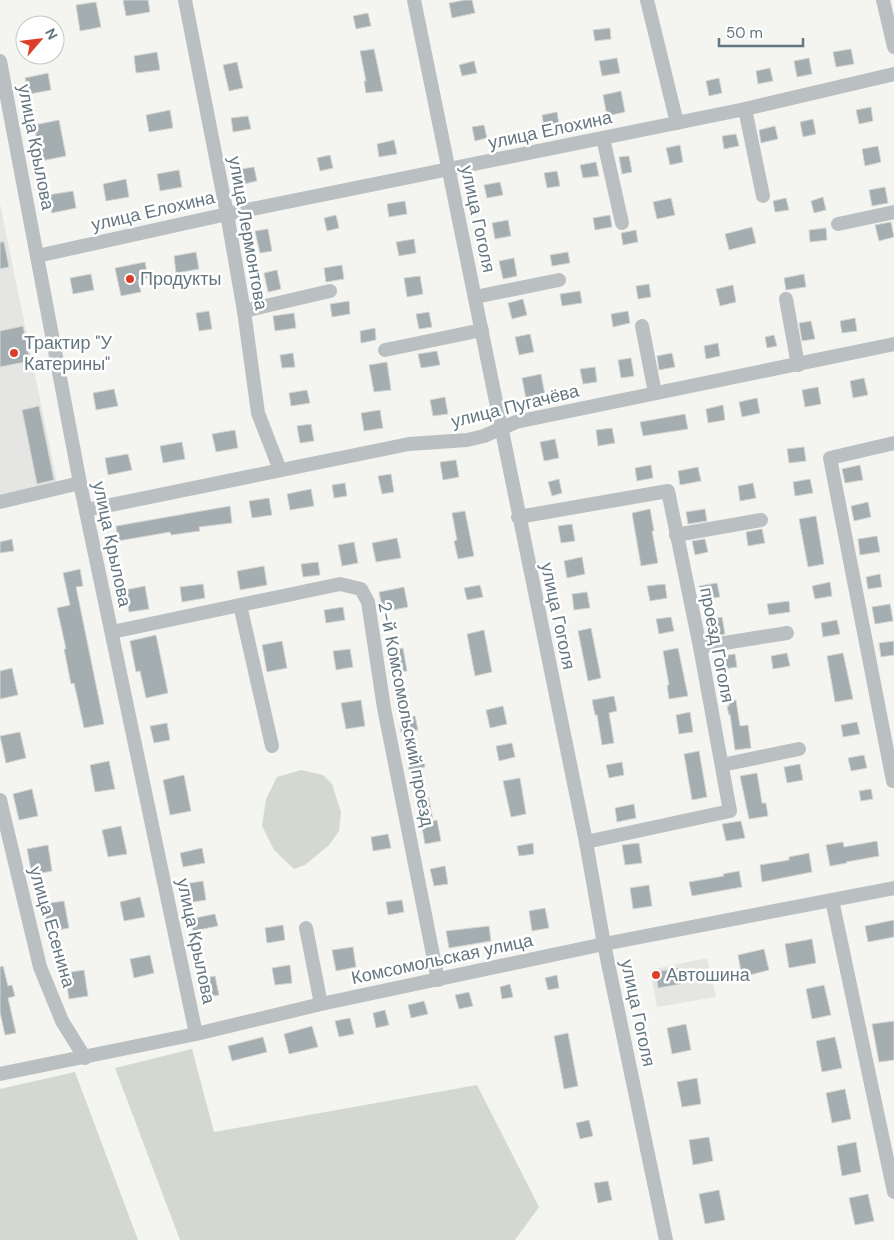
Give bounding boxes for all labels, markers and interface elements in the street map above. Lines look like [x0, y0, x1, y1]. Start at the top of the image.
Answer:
north arrow [15, 15, 65, 65]
scale bar [719, 15, 803, 47]
text: 50 m [726, 23, 763, 43]
text: N [41, 25, 62, 43]
street label: улица Крылова [12, 82, 60, 213]
street label: улица Елохина [486, 105, 615, 155]
street label: улица Лермонтова [223, 154, 274, 313]
street label: улица Гоголя [455, 163, 501, 275]
street label: улица Елохина [89, 185, 218, 237]
place label: Продукты [140, 267, 221, 291]
marker: Продукты [124, 273, 136, 285]
place label: Трактир "У Катерины" [24, 331, 112, 376]
marker: Трактир "У Катерины" [8, 347, 20, 359]
street label: улица Пугачёва [449, 378, 582, 433]
street label: улица Крылова [87, 479, 137, 610]
street label: улица Гоголя [535, 560, 581, 672]
street label: проезд Гоголя [694, 585, 740, 705]
street label: 2-й Комсомольский проезд [372, 600, 440, 829]
street label: улица Есенина [23, 864, 81, 991]
street label: улица Крылова [171, 876, 221, 1007]
street label: Комсомольская улица [349, 928, 536, 990]
street label: улица Гоголя [615, 957, 661, 1069]
place label: Автошина [666, 963, 751, 987]
marker: Автошина [650, 969, 662, 981]

